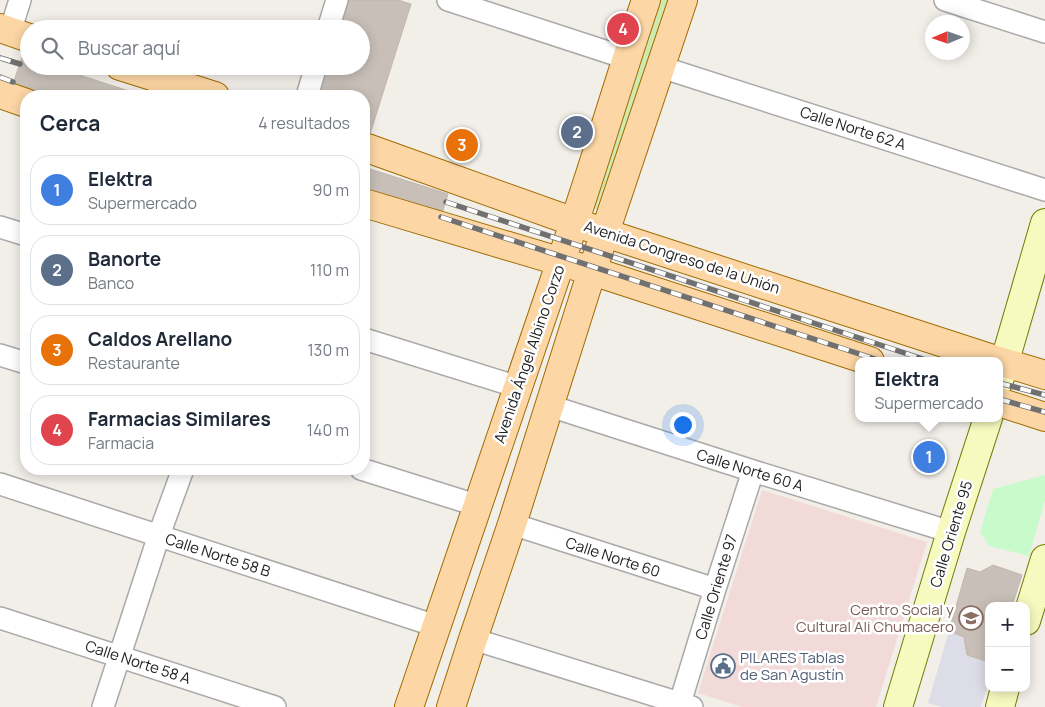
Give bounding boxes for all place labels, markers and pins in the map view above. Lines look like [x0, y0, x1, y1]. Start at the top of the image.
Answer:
pin: 4 [607, 10, 639, 48]
pin: 2 [561, 113, 593, 151]
pin: 3 [446, 126, 478, 164]
pin: 1 [913, 438, 945, 476]
place label: Centro Social y Cultural Ali Chumacero [796, 599, 954, 637]
school or university icon: Centro Social y Cultural Ali Chumacero [958, 605, 984, 631]
place label: PILARES Tablas de San Agustín [740, 647, 845, 685]
public building icon: PILARES Tablas de San Agustín [710, 653, 736, 679]

